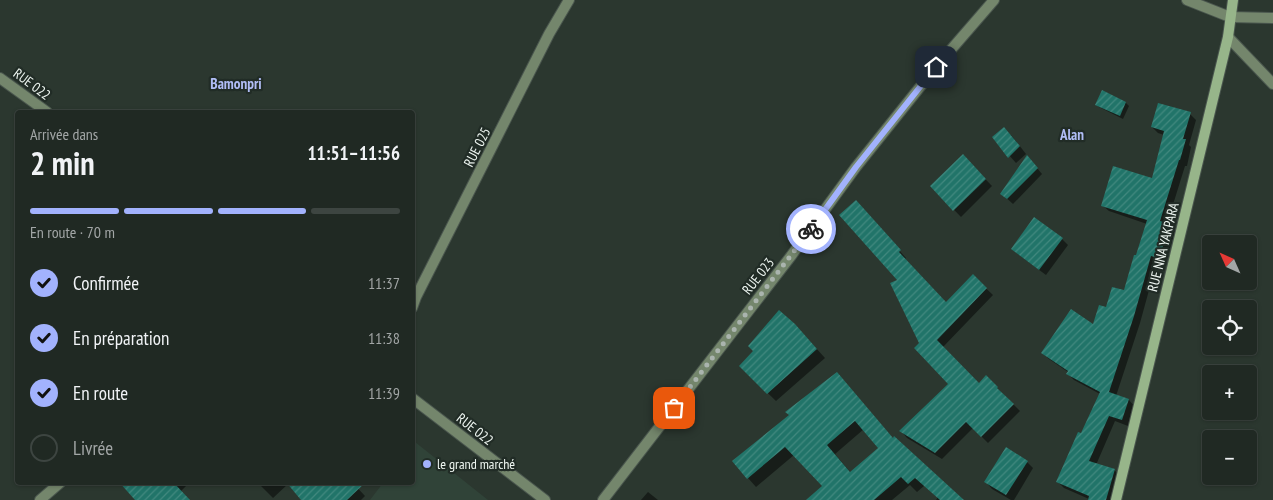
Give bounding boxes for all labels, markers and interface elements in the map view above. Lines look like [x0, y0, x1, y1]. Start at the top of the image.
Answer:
pin [915, 46, 957, 88]
icon: home [922, 53, 950, 81]
street label: RUE 022 [10, 64, 54, 104]
district label: Bamonpri [210, 74, 262, 93]
text: Arrivée dans [30, 124, 98, 144]
street label: RUE 025 [459, 124, 495, 170]
district label: Alan [1059, 125, 1084, 144]
text: 11:51–11:56 [307, 141, 400, 165]
text: 2 min [30, 142, 95, 184]
street label: RUE NNA YAKPARA [1143, 200, 1183, 293]
courier [786, 204, 836, 254]
icon: bike [797, 215, 825, 243]
text: En route · 70 m [30, 222, 115, 242]
north arrow [1202, 235, 1258, 290]
map controls [1202, 235, 1257, 485]
street label: RUE 023 [738, 254, 778, 298]
icon: check [30, 269, 58, 297]
text: Confirmée [73, 271, 139, 295]
text: 11:37 [368, 273, 400, 293]
button: locate [1202, 300, 1257, 355]
icon: check [30, 324, 58, 352]
text: En préparation [73, 326, 169, 350]
text: 11:38 [368, 328, 400, 348]
button: + [1202, 365, 1257, 420]
icon: check [30, 379, 58, 407]
text: En route [73, 381, 128, 405]
text: 11:39 [368, 383, 400, 403]
pin [653, 387, 695, 429]
icon: bag [660, 394, 688, 422]
street label: RUE 022 [453, 409, 497, 449]
button: − [1202, 430, 1257, 485]
text: Livrée [73, 436, 113, 460]
place label: le grand marché [437, 455, 515, 473]
marker: le grand marché [421, 458, 433, 470]

